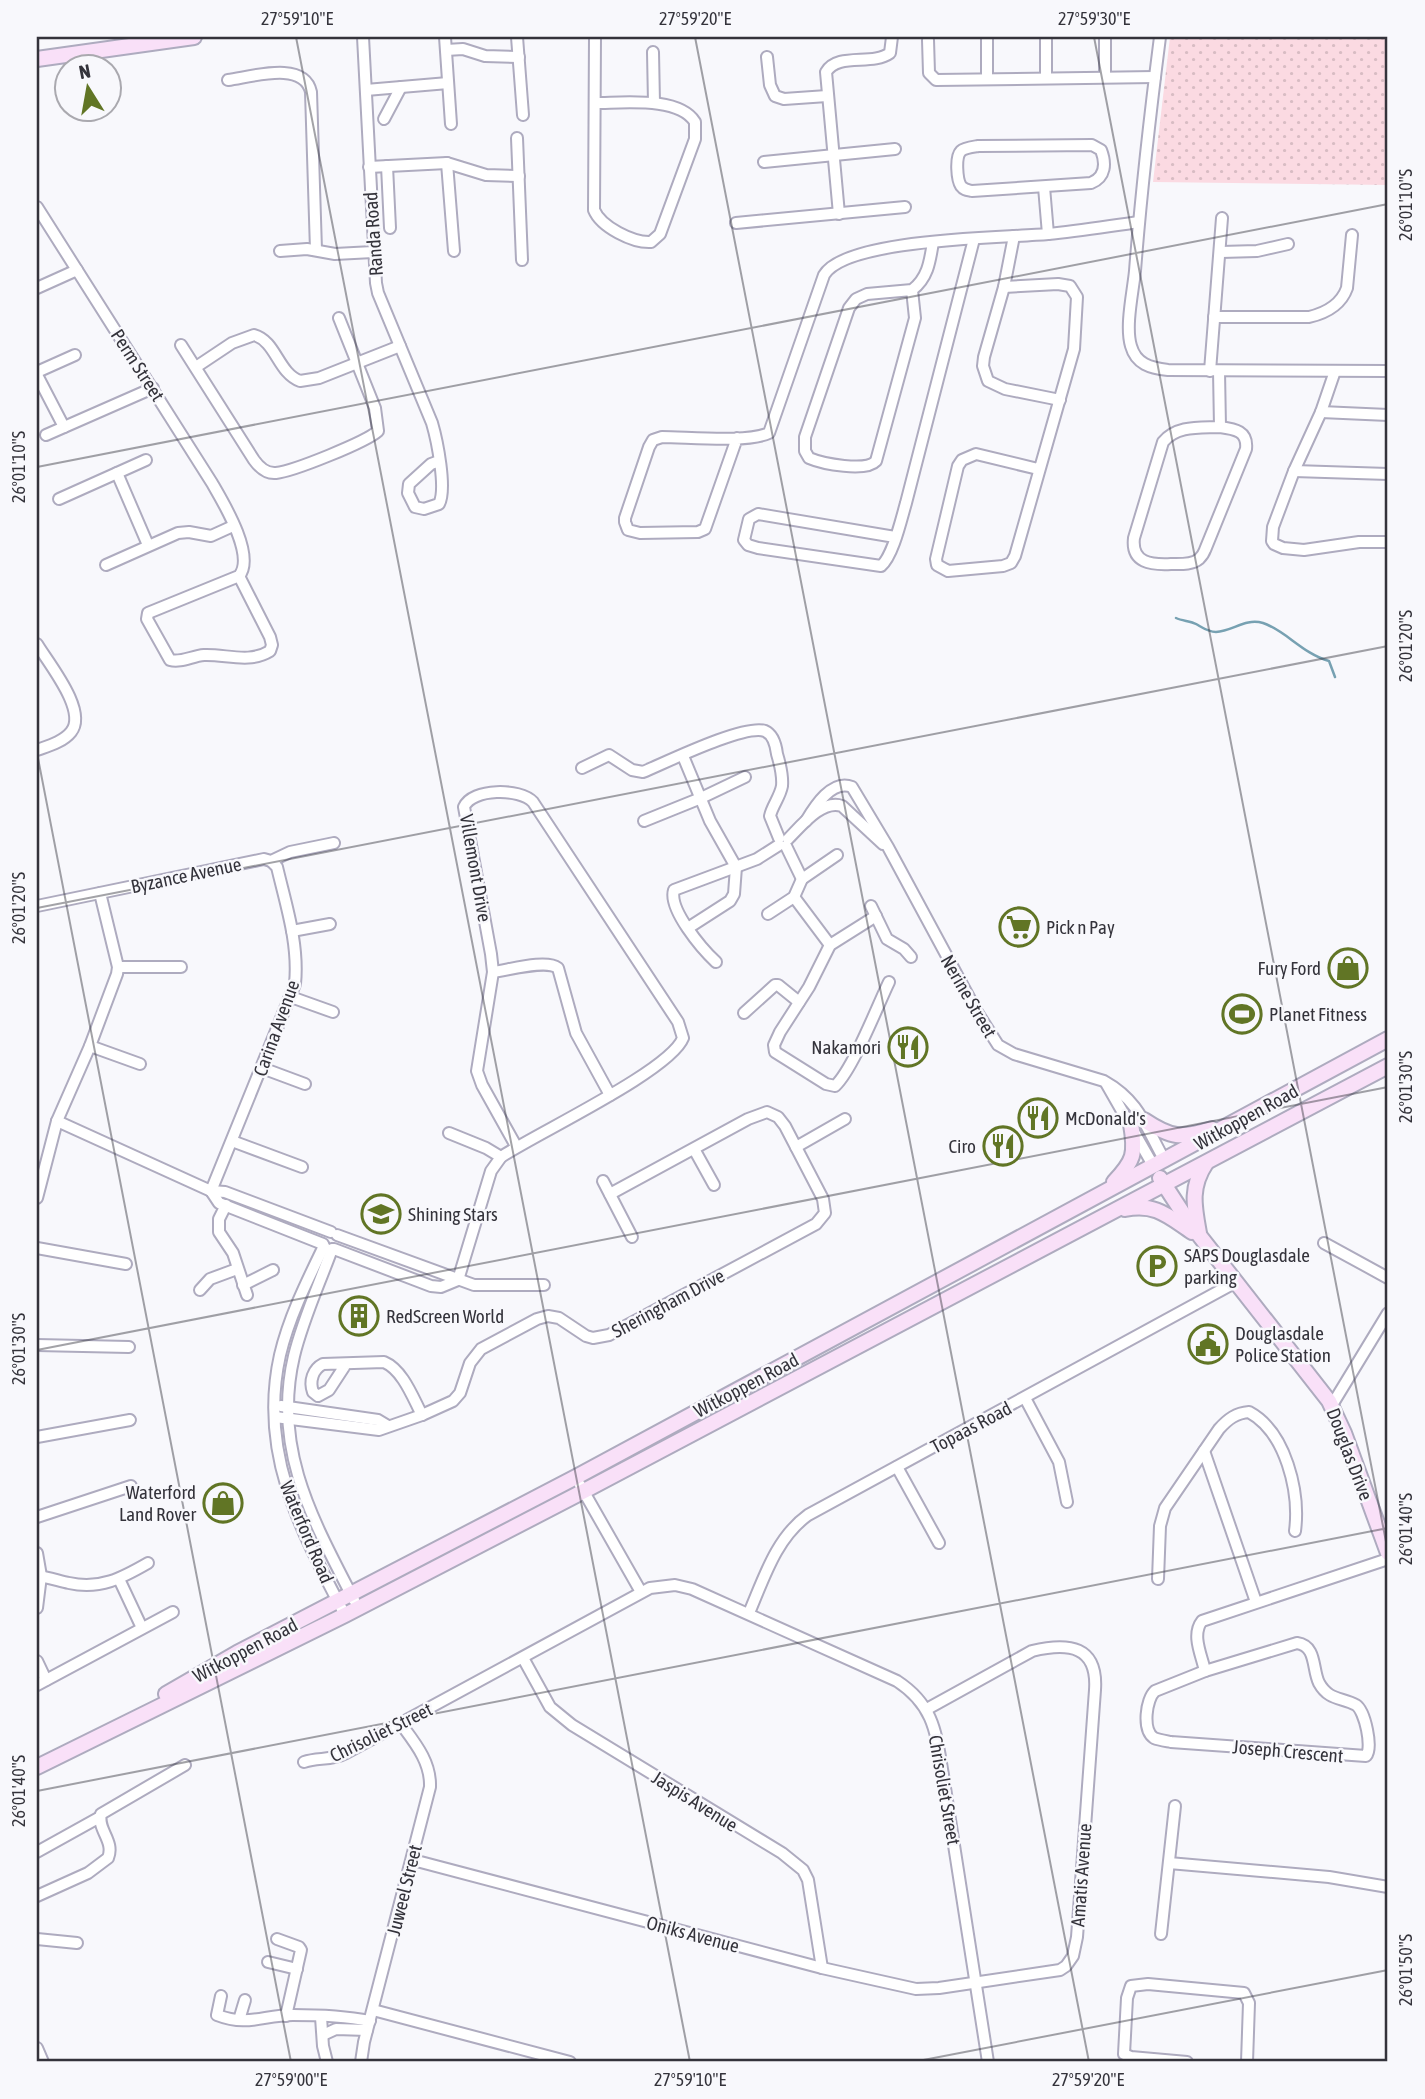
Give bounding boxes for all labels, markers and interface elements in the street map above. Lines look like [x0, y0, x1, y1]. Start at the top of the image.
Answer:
text: 27°59'10"E [261, 8, 333, 29]
text: 27°59'20"E [659, 8, 731, 29]
text: 27°59'30"E [1058, 8, 1130, 29]
north arrow [52, 52, 122, 122]
text: N [77, 59, 92, 83]
text: 26°01'10"S [1395, 169, 1416, 241]
street label: Randa Road [359, 191, 387, 277]
street label: Perm Street [107, 325, 169, 405]
text: 26°01'10"S [8, 431, 29, 503]
text: 26°01'20"S [1395, 610, 1416, 682]
street label: Villemont Drive [456, 812, 496, 924]
street label: Byzance Avenue [129, 853, 243, 897]
text: 26°01'20"S [8, 872, 29, 944]
supermarket icon: Pick n Pay [998, 906, 1040, 948]
place label: Pick n Pay [1046, 916, 1115, 938]
shop icon: Fury Ford [1327, 947, 1369, 989]
street label: Nerine Street [936, 951, 1002, 1041]
place label: Fury Ford [1258, 957, 1321, 979]
street label: Carina Avenue [248, 977, 304, 1079]
sports icon: Planet Fitness [1221, 993, 1263, 1035]
place label: Planet Fitness [1269, 1003, 1367, 1025]
restaurant icon: Nakamori [887, 1026, 929, 1068]
place label: Nakamori [811, 1036, 881, 1058]
text: 26°01'30"S [1395, 1051, 1416, 1123]
street label: Witkoppen Road [1190, 1079, 1302, 1155]
restaurant icon: McDonald's [1017, 1097, 1059, 1139]
place label: McDonald's [1065, 1107, 1146, 1129]
restaurant icon: Ciro [982, 1125, 1024, 1167]
place label: Ciro [949, 1135, 976, 1157]
school or university icon: Shining Stars [360, 1193, 402, 1235]
place label: Shining Stars [408, 1203, 498, 1225]
place label: SAPS Douglasdale parking [1184, 1244, 1310, 1288]
parking icon: SAPS Douglasdale parking [1136, 1245, 1178, 1287]
street label: Sheringham Drive [608, 1264, 728, 1342]
building icon: RedScreen World [338, 1295, 380, 1337]
place label: RedScreen World [386, 1305, 504, 1327]
text: 26°01'30"S [8, 1313, 29, 1385]
place label: Douglasdale Police Station [1235, 1322, 1331, 1366]
public building icon: Douglasdale Police Station [1187, 1323, 1229, 1365]
street label: Witkoppen Road [690, 1348, 802, 1422]
street label: Topaas Road [927, 1397, 1015, 1457]
street label: Douglas Drive [1322, 1405, 1378, 1503]
street label: Waterford Road [276, 1478, 338, 1586]
place label: Waterford Land Rover [119, 1481, 196, 1525]
shop icon: Waterford Land Rover [202, 1482, 244, 1524]
text: 26°01'40"S [1395, 1493, 1416, 1565]
street label: Witkoppen Road [189, 1613, 301, 1687]
street label: Chrisoliet Street [326, 1698, 436, 1766]
street label: Chrisoliet Street [925, 1733, 965, 1847]
street label: Joseph Crescent [1232, 1735, 1344, 1767]
text: 26°01'40"S [8, 1755, 29, 1827]
street label: Jaspis Avenue [648, 1766, 742, 1836]
street label: Amatis Avenue [1066, 1823, 1096, 1927]
street label: Juweel Street [382, 1842, 426, 1938]
street label: Oniks Avenue [644, 1911, 742, 1957]
text: 26°01'50"S [1395, 1934, 1416, 2006]
text: 27°59'00"E [255, 2069, 327, 2090]
text: 27°59'10"E [654, 2069, 726, 2090]
text: 27°59'20"E [1052, 2069, 1124, 2090]

